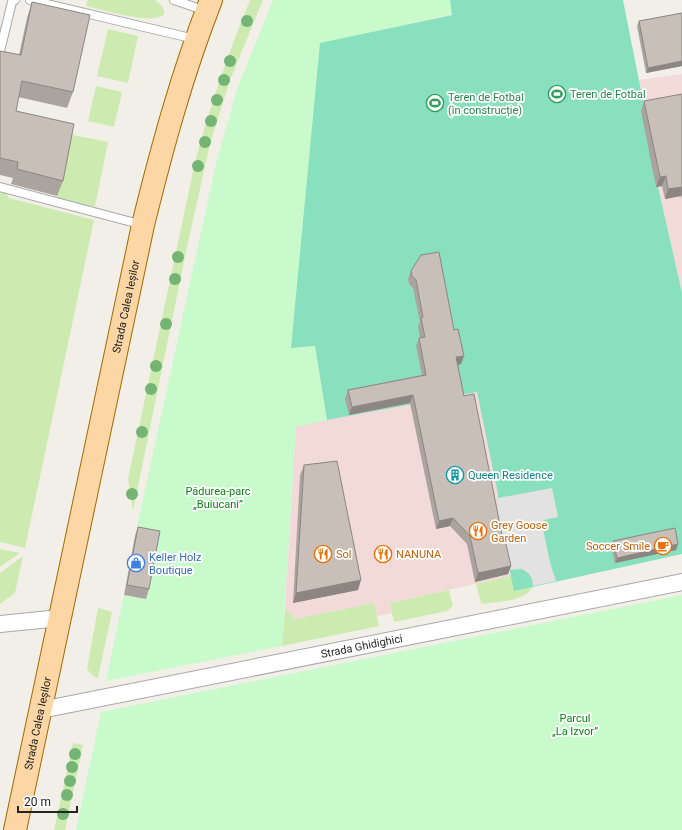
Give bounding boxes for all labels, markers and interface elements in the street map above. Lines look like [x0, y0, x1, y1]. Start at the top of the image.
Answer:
sports icon: Teren de Fotbal [547, 84, 567, 104]
place label: Teren de Fotbal [570, 88, 646, 101]
place label: Teren de Fotbal (în construcție) [448, 91, 524, 117]
sports icon: Teren de Fotbal (în construcție) [425, 93, 445, 113]
street label: Strada Calea Ieșilor [110, 259, 142, 354]
building icon: Queen Residence [445, 465, 465, 485]
place label: Queen Residence [468, 469, 553, 482]
park label: Pădurea-parc „Buiucani” [185, 485, 251, 511]
place label: Grey Goose Garden [491, 519, 548, 545]
restaurant icon: Grey Goose Garden [468, 521, 488, 541]
cafe icon: Soccer Smile [653, 536, 673, 556]
place label: Soccer Smile [586, 540, 650, 553]
restaurant icon: Sol [313, 544, 333, 564]
restaurant icon: NANUNA [373, 544, 393, 564]
place label: Sol [336, 548, 351, 561]
place label: NANUNA [396, 548, 442, 561]
place label: Keller Holz Boutique [149, 551, 202, 577]
shop icon: Keller Holz Boutique [126, 553, 146, 573]
street label: Strada Ghidighici [320, 632, 404, 661]
street label: Strada Calea Ieșilor [22, 675, 54, 771]
park label: Parcul „La Izvor” [552, 712, 598, 738]
scale bar [18, 788, 77, 814]
text: 20 m [24, 795, 51, 809]

